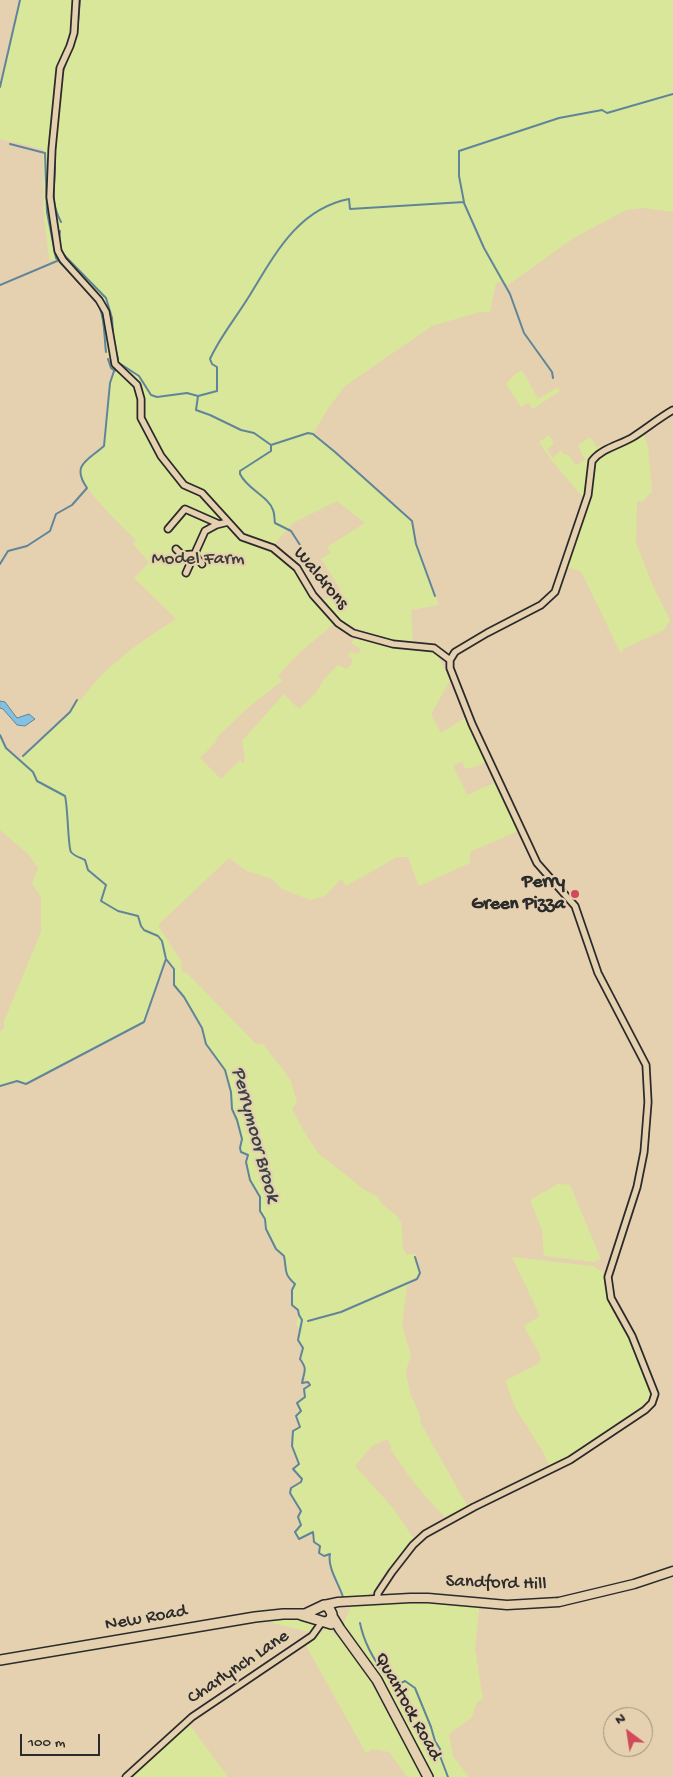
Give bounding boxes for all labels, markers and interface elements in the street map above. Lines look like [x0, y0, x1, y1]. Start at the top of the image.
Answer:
street label: Waldrons [287, 543, 353, 615]
park label: Model Farm [151, 549, 245, 571]
place label: Perry Green Pizza [471, 872, 565, 916]
marker: Perry Green Pizza [569, 888, 581, 900]
water label: Perrymoor Brook [224, 1065, 284, 1205]
street label: Sandford Hill [445, 1571, 547, 1597]
street label: New Road [103, 1601, 189, 1637]
street label: Charlynch Lane [184, 1626, 294, 1710]
street label: Quantock Road [368, 1649, 446, 1765]
north arrow [603, 1707, 653, 1757]
text: N [612, 1710, 629, 1729]
scale bar [22, 1724, 102, 1756]
text: 100 m [28, 1734, 65, 1752]

